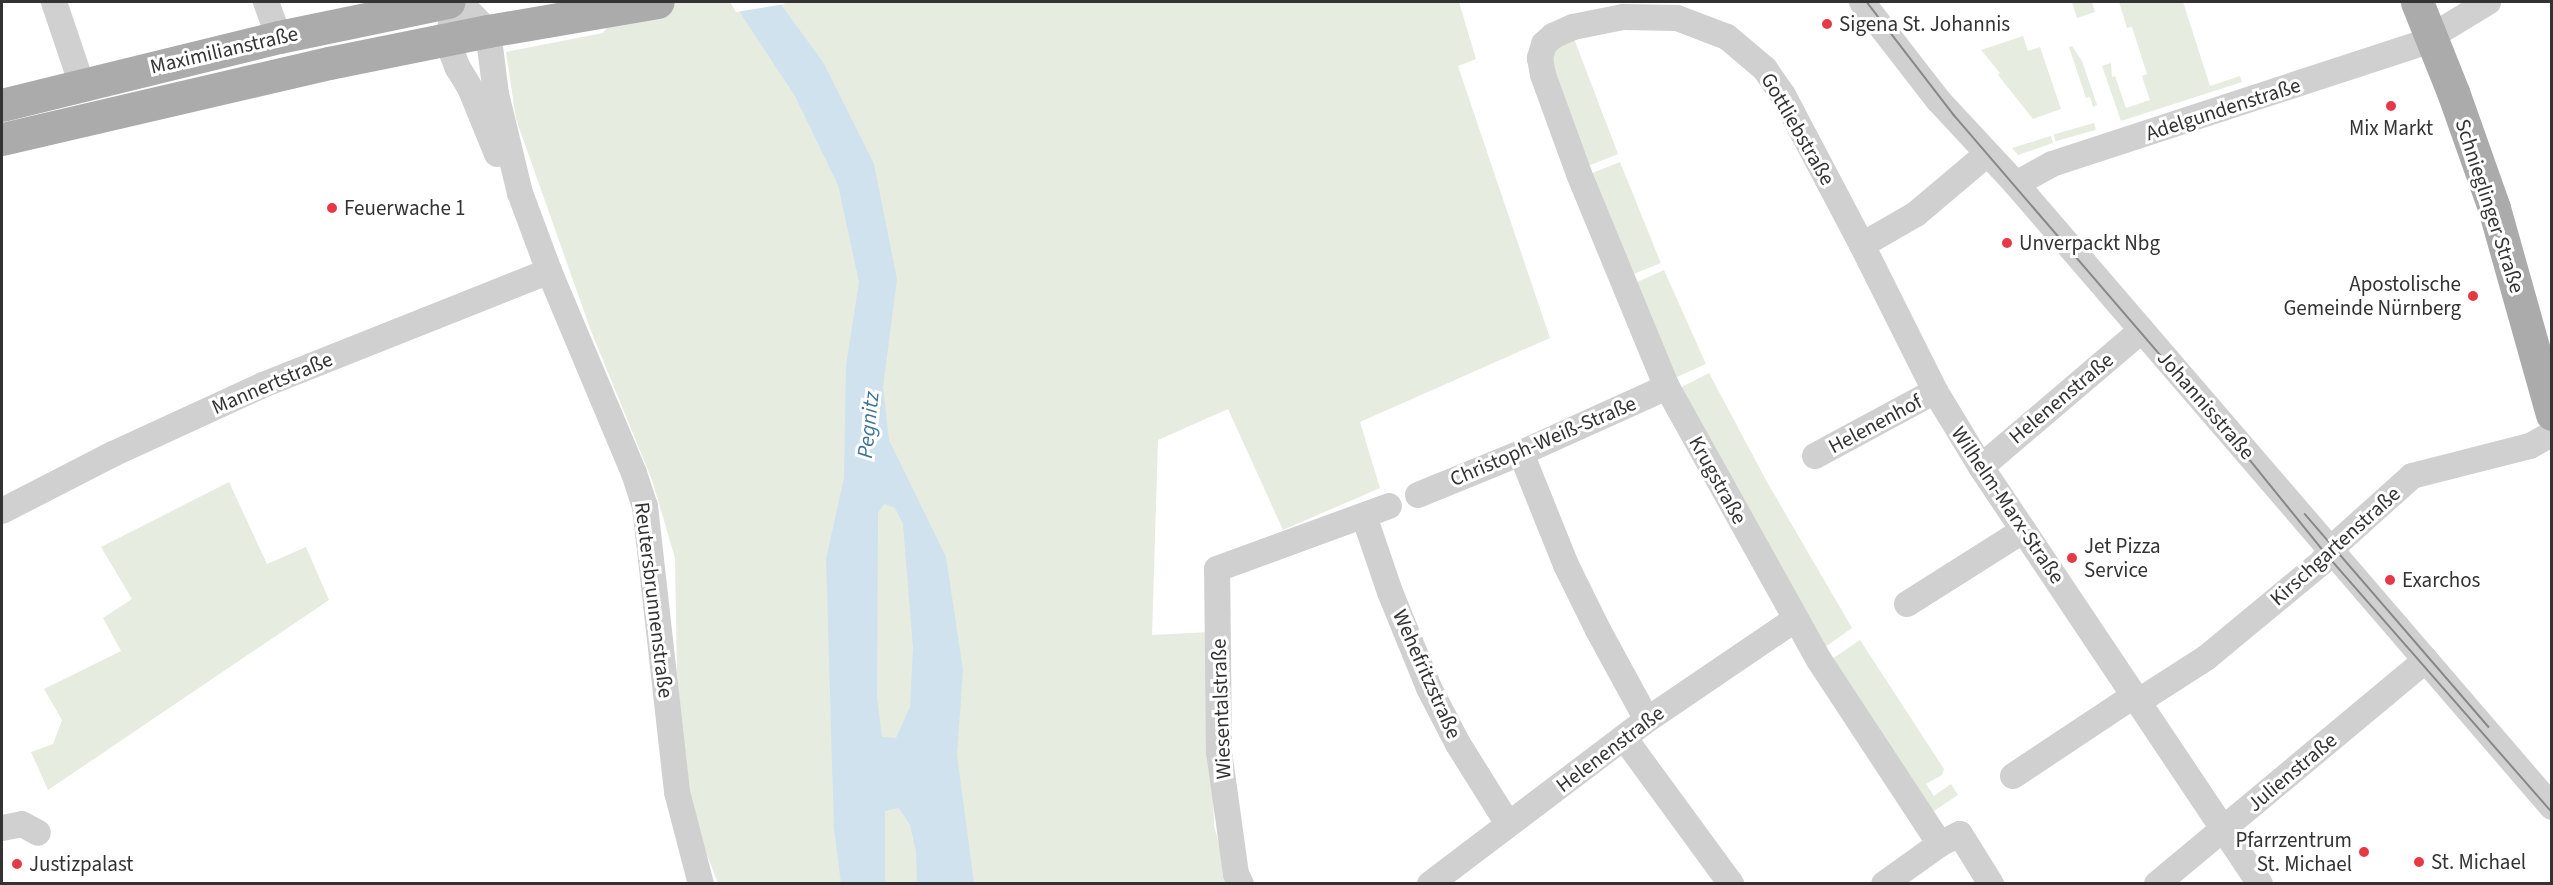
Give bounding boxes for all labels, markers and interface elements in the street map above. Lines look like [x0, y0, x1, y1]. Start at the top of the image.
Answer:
place label: Sigena St. Johannis [1839, 11, 2010, 37]
marker: Sigena St. Johannis [1820, 17, 1834, 31]
street label: Maximilianstraße [148, 21, 300, 79]
street label: Gottliebstraße [1756, 68, 1840, 190]
street label: Adelgundenstraße [2142, 72, 2304, 146]
marker: Mix Markt [2384, 99, 2398, 113]
place label: Mix Markt [2349, 115, 2433, 141]
street label: Schnieglinger Straße [2450, 116, 2530, 296]
place label: Feuerwache 1 [344, 195, 466, 221]
marker: Feuerwache 1 [325, 201, 339, 215]
place label: Unverpackt Nbg [2019, 230, 2160, 256]
marker: Unverpackt Nbg [2000, 236, 2014, 250]
place label: Apostolische Gemeinde Nürnberg [2283, 271, 2461, 321]
marker: Apostolische Gemeinde Nürnberg [2466, 289, 2480, 303]
street label: Mannertstraße [208, 346, 336, 420]
street label: Johannisstraße [2152, 346, 2260, 464]
street label: Helenenstraße [2004, 347, 2118, 449]
street label: Helenenhof [1824, 389, 1926, 459]
water label: Pegnitz [852, 390, 886, 460]
street label: Christoph-Weiß-Straße [1446, 390, 1640, 492]
street label: Wilhelm-Marx-Straße [1946, 422, 2070, 588]
street label: Krugstraße [1684, 432, 1752, 528]
street label: Kirschgartenstraße [2265, 481, 2405, 611]
street label: Reutersbrunnenstraße [629, 501, 679, 699]
place label: Jet Pizza Service [2084, 533, 2161, 583]
marker: Jet Pizza Service [2065, 551, 2079, 565]
place label: Exarchos [2402, 567, 2480, 593]
marker: Exarchos [2383, 573, 2397, 587]
street label: Wehefritzstraße [1387, 606, 1467, 742]
street label: Wiesentalstraße [1206, 638, 1236, 780]
street label: Helenenstraße [1551, 700, 1669, 798]
street label: Julienstraße [2242, 727, 2342, 817]
place label: Pfarrzentrum St. Michael [2235, 827, 2352, 877]
marker: Pfarrzentrum St. Michael [2357, 845, 2371, 859]
place label: St. Michael [2431, 849, 2526, 875]
place label: Justizpalast [29, 851, 133, 877]
marker: St. Michael [2412, 855, 2426, 869]
marker: Justizpalast [10, 857, 24, 871]

